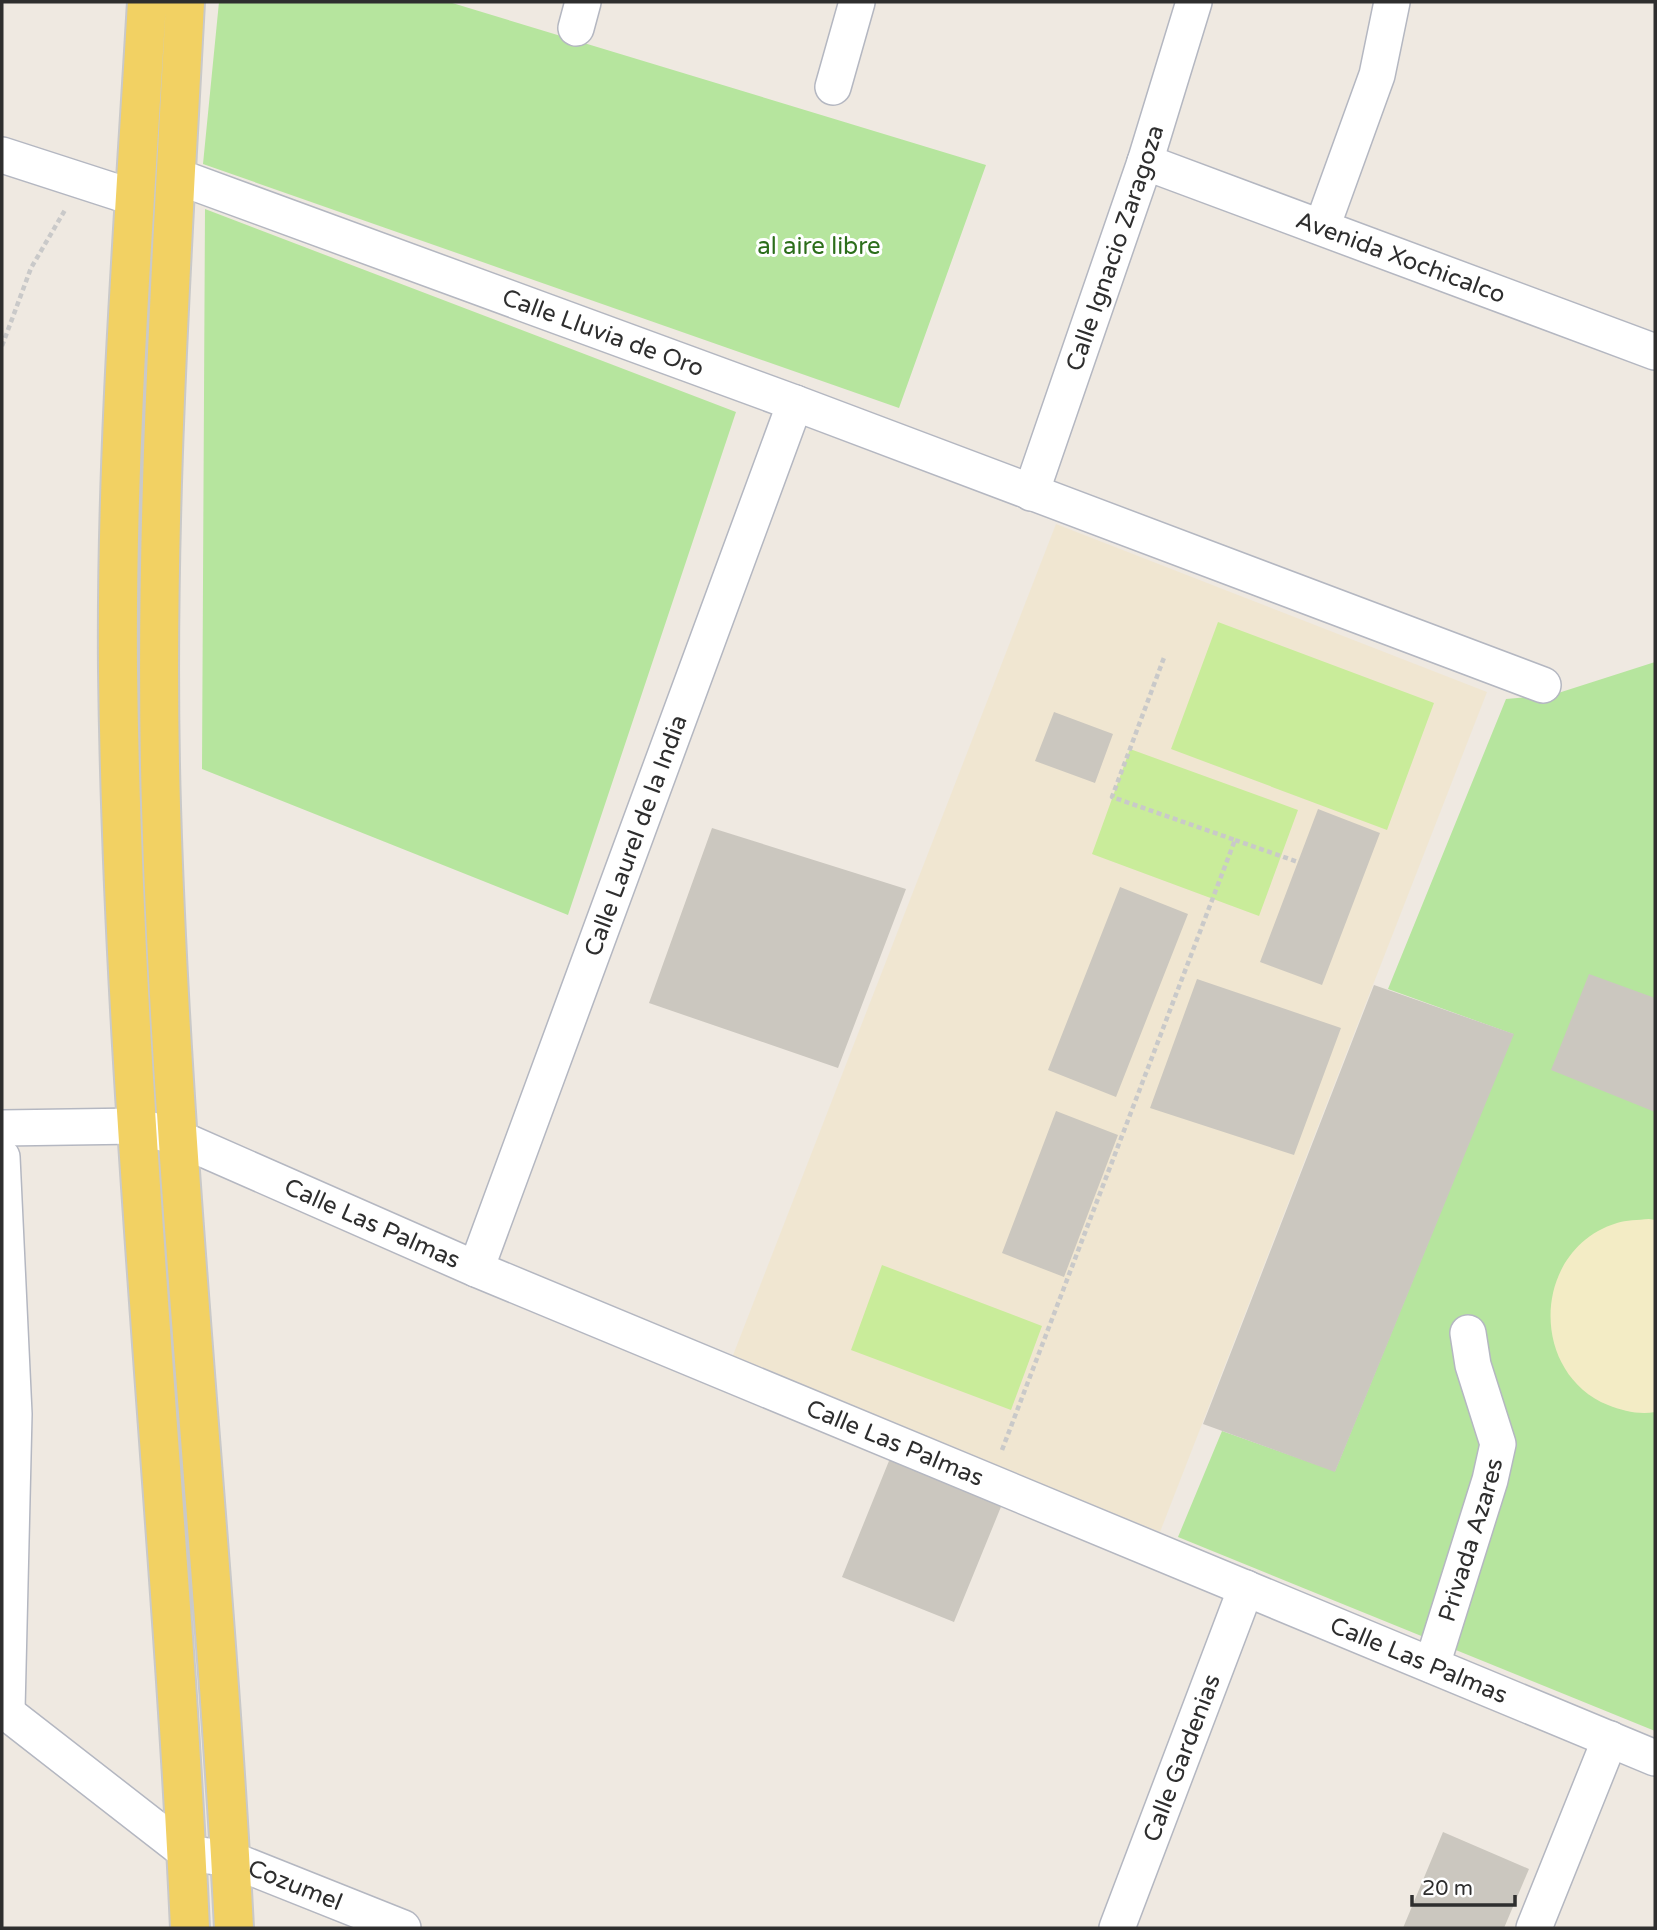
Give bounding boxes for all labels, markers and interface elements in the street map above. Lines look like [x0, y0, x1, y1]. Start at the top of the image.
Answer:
street label: Calle Ignacio Zaragoza [1060, 121, 1170, 375]
street label: Avenida Xochicalco [1292, 205, 1510, 310]
park label: al aire libre [757, 232, 881, 261]
street label: Calle Lluvia de Oro [498, 282, 708, 383]
street label: Calle Laurel de la India [578, 711, 693, 960]
street label: Calle Las Palmas [280, 1172, 465, 1275]
street label: Calle Las Palmas [802, 1393, 988, 1492]
street label: Privada Azares [1432, 1456, 1509, 1625]
street label: Calle Las Palmas [1326, 1610, 1512, 1710]
street label: Calle Gardenias [1137, 1670, 1226, 1846]
street label: Cozumel [244, 1853, 347, 1917]
scale bar [1412, 1864, 1515, 1908]
text: 20 m [1422, 1876, 1473, 1901]

